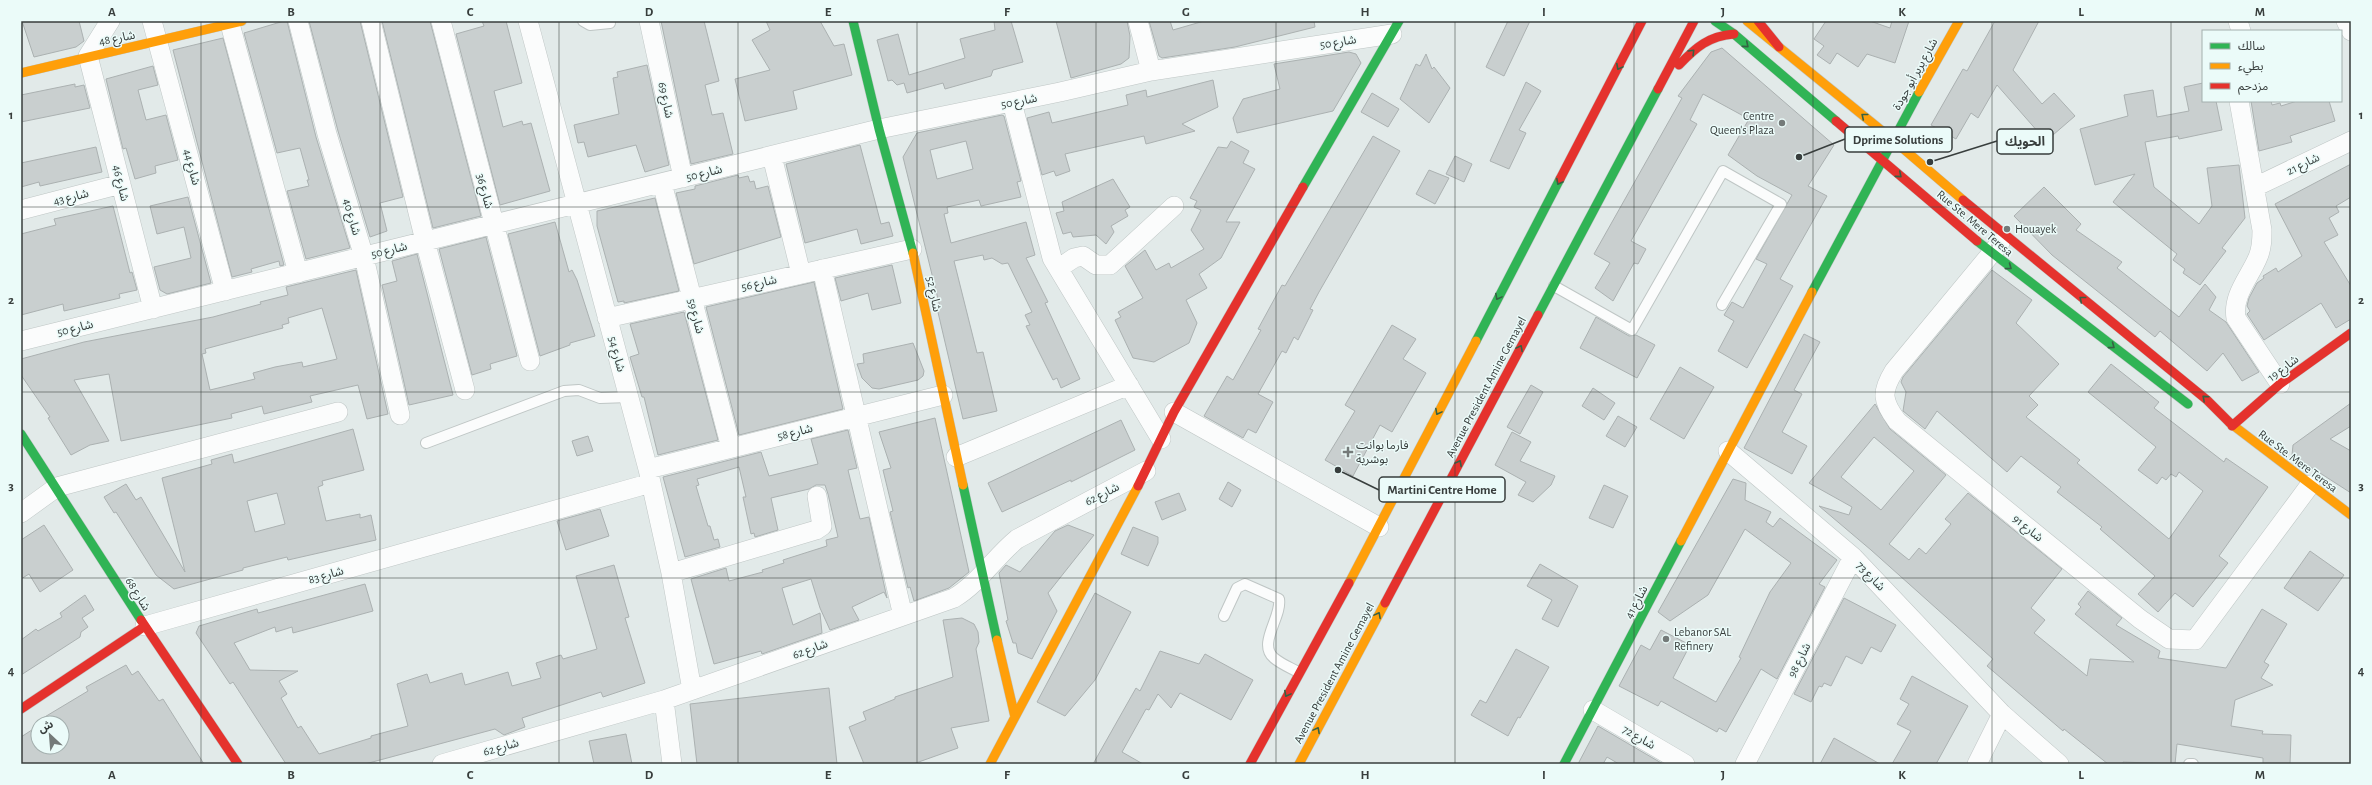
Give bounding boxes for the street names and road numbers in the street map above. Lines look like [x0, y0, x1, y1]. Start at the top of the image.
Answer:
street label: شارع 48 [98, 29, 137, 50]
street label: شارع 50 [1319, 33, 1358, 54]
street label: شارع بربر أبو جودة [1889, 35, 1942, 113]
street label: شارع 69 [653, 81, 676, 120]
street label: شارع 50 [1000, 92, 1039, 113]
street label: شارع 44 [179, 148, 203, 187]
street label: شارع 21 [2285, 151, 2323, 180]
street label: شارع 50 [685, 163, 724, 186]
street label: شارع 46 [108, 164, 131, 203]
street label: شارع 36 [472, 172, 495, 211]
street label: شارع 43 [52, 187, 91, 210]
street label: Rue Ste. Mere Teresa [1935, 188, 2016, 259]
street label: شارع 40 [338, 197, 363, 237]
street label: شارع 50 [370, 240, 409, 263]
street label: شارع 56 [740, 273, 779, 296]
street label: شارع 52 [921, 275, 944, 313]
street label: شارع 59 [683, 297, 706, 336]
street label: Avenue President Amine Gemayel [1444, 315, 1529, 460]
street label: شارع 50 [56, 318, 95, 341]
street label: شارع 54 [604, 335, 627, 374]
street label: شارع 19 [2265, 353, 2302, 386]
street label: شارع 58 [776, 422, 815, 445]
street label: Rue Ste. Mere Teresa [2256, 428, 2340, 495]
street label: شارع 62 [1083, 480, 1122, 510]
street label: شارع 91 [2009, 512, 2045, 546]
street label: شارع 73 [1852, 559, 1888, 595]
street label: شارع 83 [307, 564, 346, 589]
street label: شارع 68 [121, 575, 153, 614]
street label: شارع 41 [1622, 584, 1652, 622]
street label: Avenue President Amine Gemayel [1292, 601, 1377, 746]
street label: شارع 62 [791, 637, 830, 664]
street label: شارع 98 [1785, 641, 1815, 680]
street label: شارع 72 [1619, 723, 1658, 754]
street label: شارع 62 [482, 736, 521, 761]

